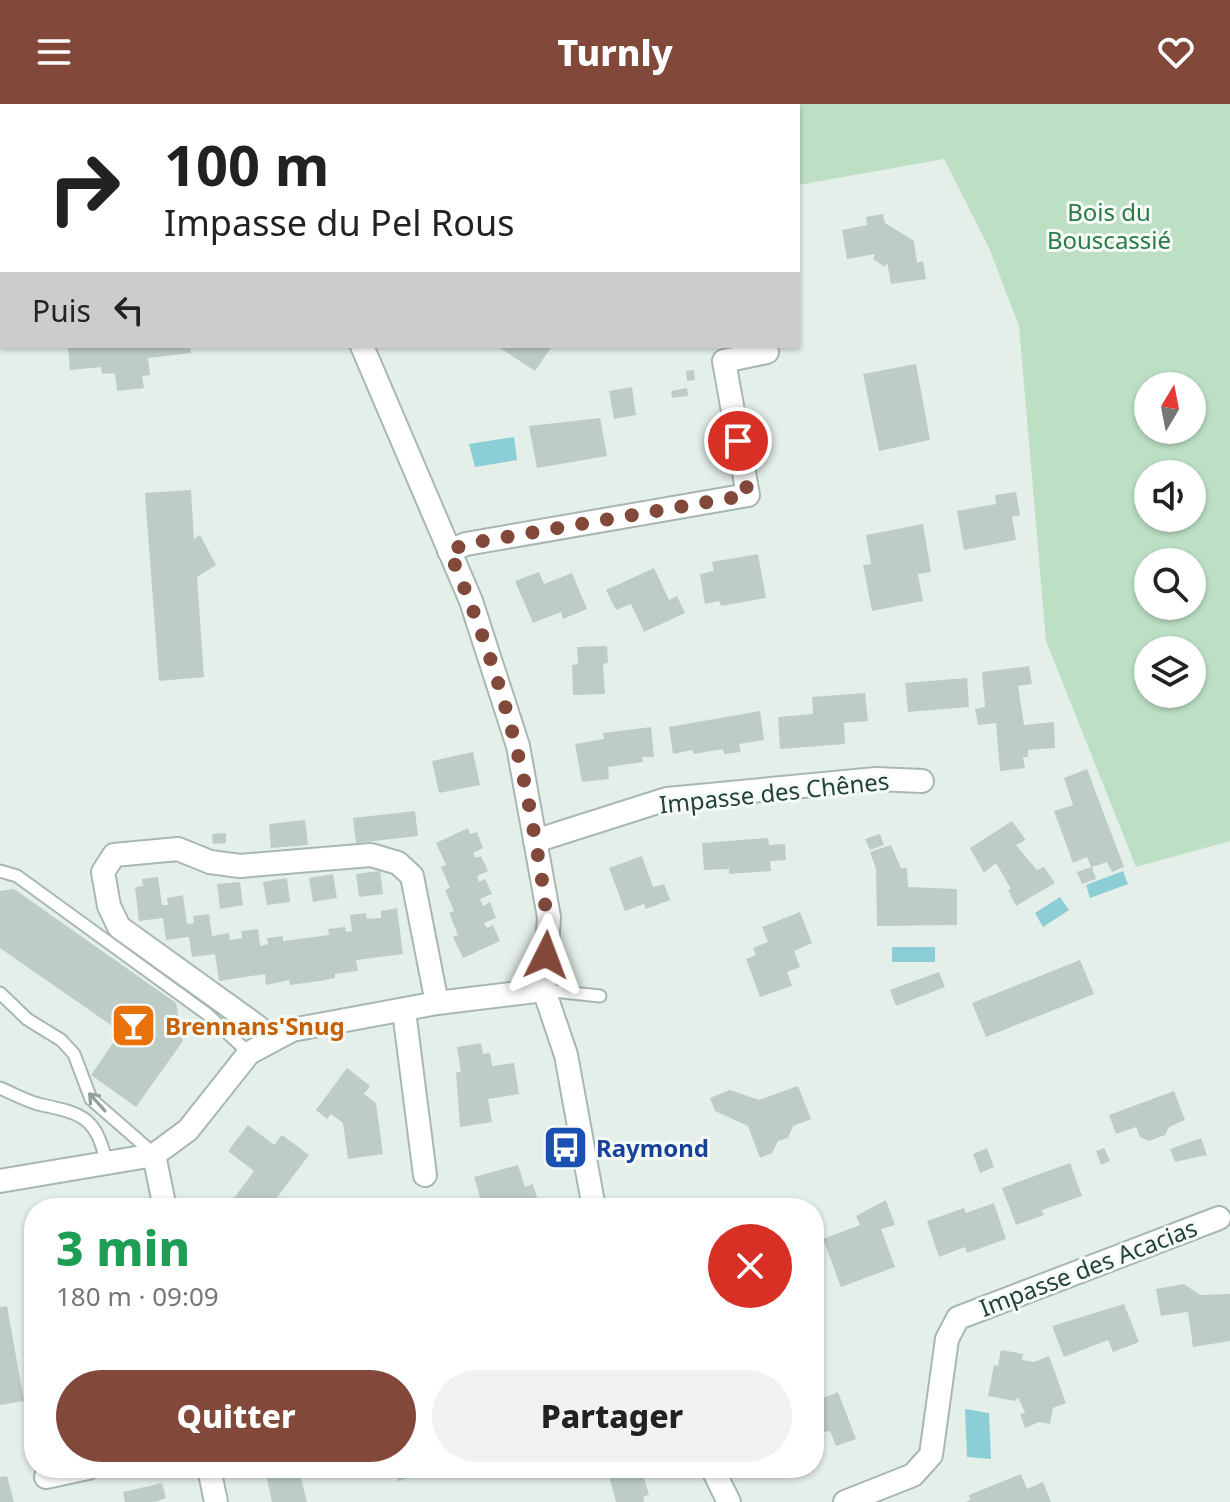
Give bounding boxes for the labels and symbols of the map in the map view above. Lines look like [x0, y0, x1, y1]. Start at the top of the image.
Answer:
park label: Bois du Bouscassié [1047, 195, 1171, 256]
north arrow [1134, 372, 1206, 444]
pin [704, 407, 772, 475]
street label: Impasse des Chênes [657, 764, 891, 820]
position arrow [504, 913, 588, 997]
bar icon: Brennans'Snug [110, 1001, 158, 1049]
place label: Brennans'Snug [165, 1009, 345, 1042]
one-way arrow [88, 1092, 107, 1113]
bus stop icon: Raymond [541, 1123, 589, 1171]
place label: Raymond [596, 1131, 709, 1164]
street label: Impasse des Acacias [974, 1210, 1202, 1324]

